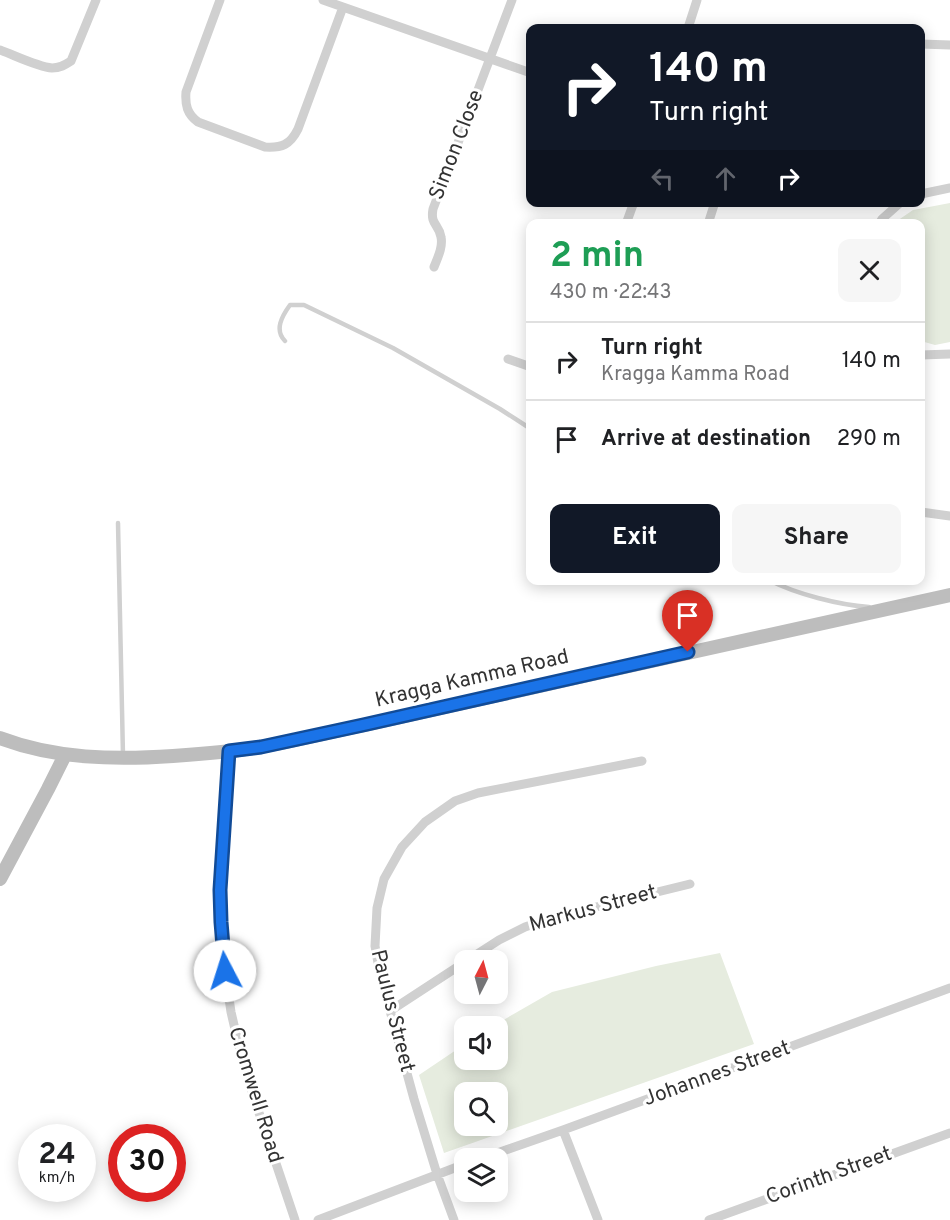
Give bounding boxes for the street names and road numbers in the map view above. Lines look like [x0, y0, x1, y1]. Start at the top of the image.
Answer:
street label: Simon Close [424, 86, 490, 204]
street label: Kragga Kamma Road [372, 644, 572, 714]
street label: Markus Street [526, 879, 660, 939]
street label: Paulus Street [364, 947, 420, 1075]
street label: Cromwell Road [221, 1024, 289, 1166]
street label: Johannes Street [640, 1035, 794, 1113]
street label: Corinth Street [762, 1141, 896, 1211]

